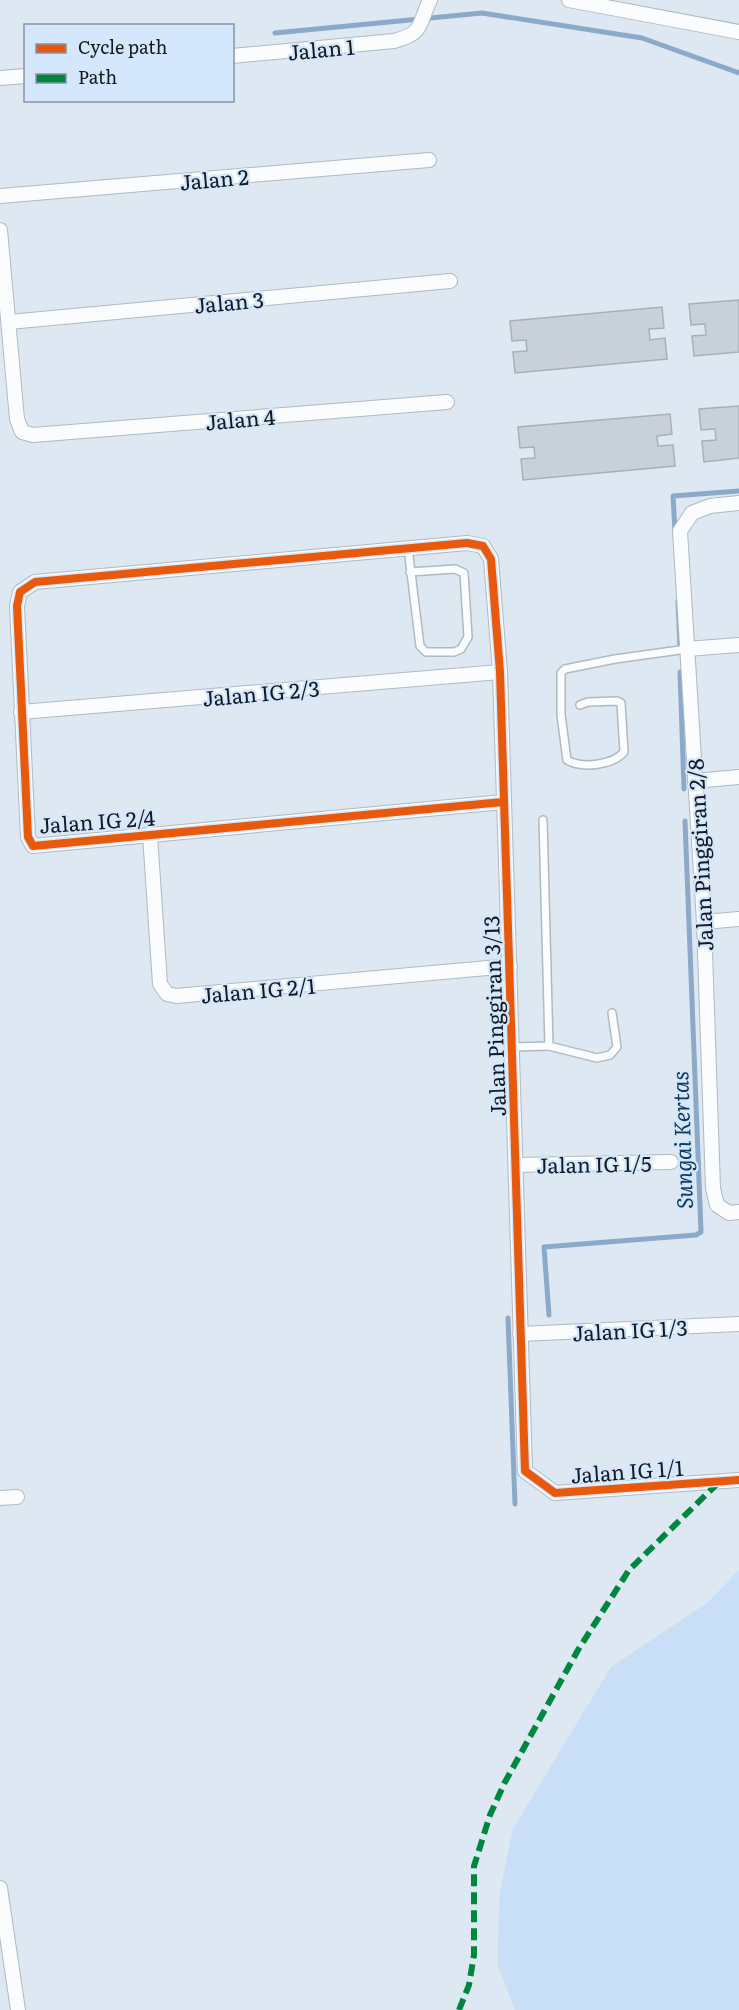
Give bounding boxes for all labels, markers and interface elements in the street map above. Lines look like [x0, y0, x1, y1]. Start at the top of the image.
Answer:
legend [24, 24, 234, 102]
street label: Jalan 1 [286, 30, 356, 66]
text: Cycle path [78, 33, 167, 60]
text: Path [78, 63, 117, 90]
street label: Jalan 2 [178, 160, 250, 196]
street label: Jalan 3 [193, 283, 265, 319]
street label: Jalan 4 [204, 399, 277, 436]
street label: Jalan IG 2/3 [201, 671, 321, 713]
street label: Jalan Pinggiran 2/8 [678, 758, 720, 952]
street label: Jalan IG 2/4 [38, 800, 156, 840]
street label: Jalan Pinggiran 3/13 [474, 915, 512, 1117]
street label: Jalan IG 2/1 [199, 969, 317, 1009]
water label: Sungai Kertas [662, 1070, 700, 1210]
street label: Jalan IG 1/5 [536, 1146, 652, 1180]
street label: Jalan IG 1/3 [572, 1310, 688, 1348]
street label: Jalan IG 1/1 [570, 1451, 685, 1489]

